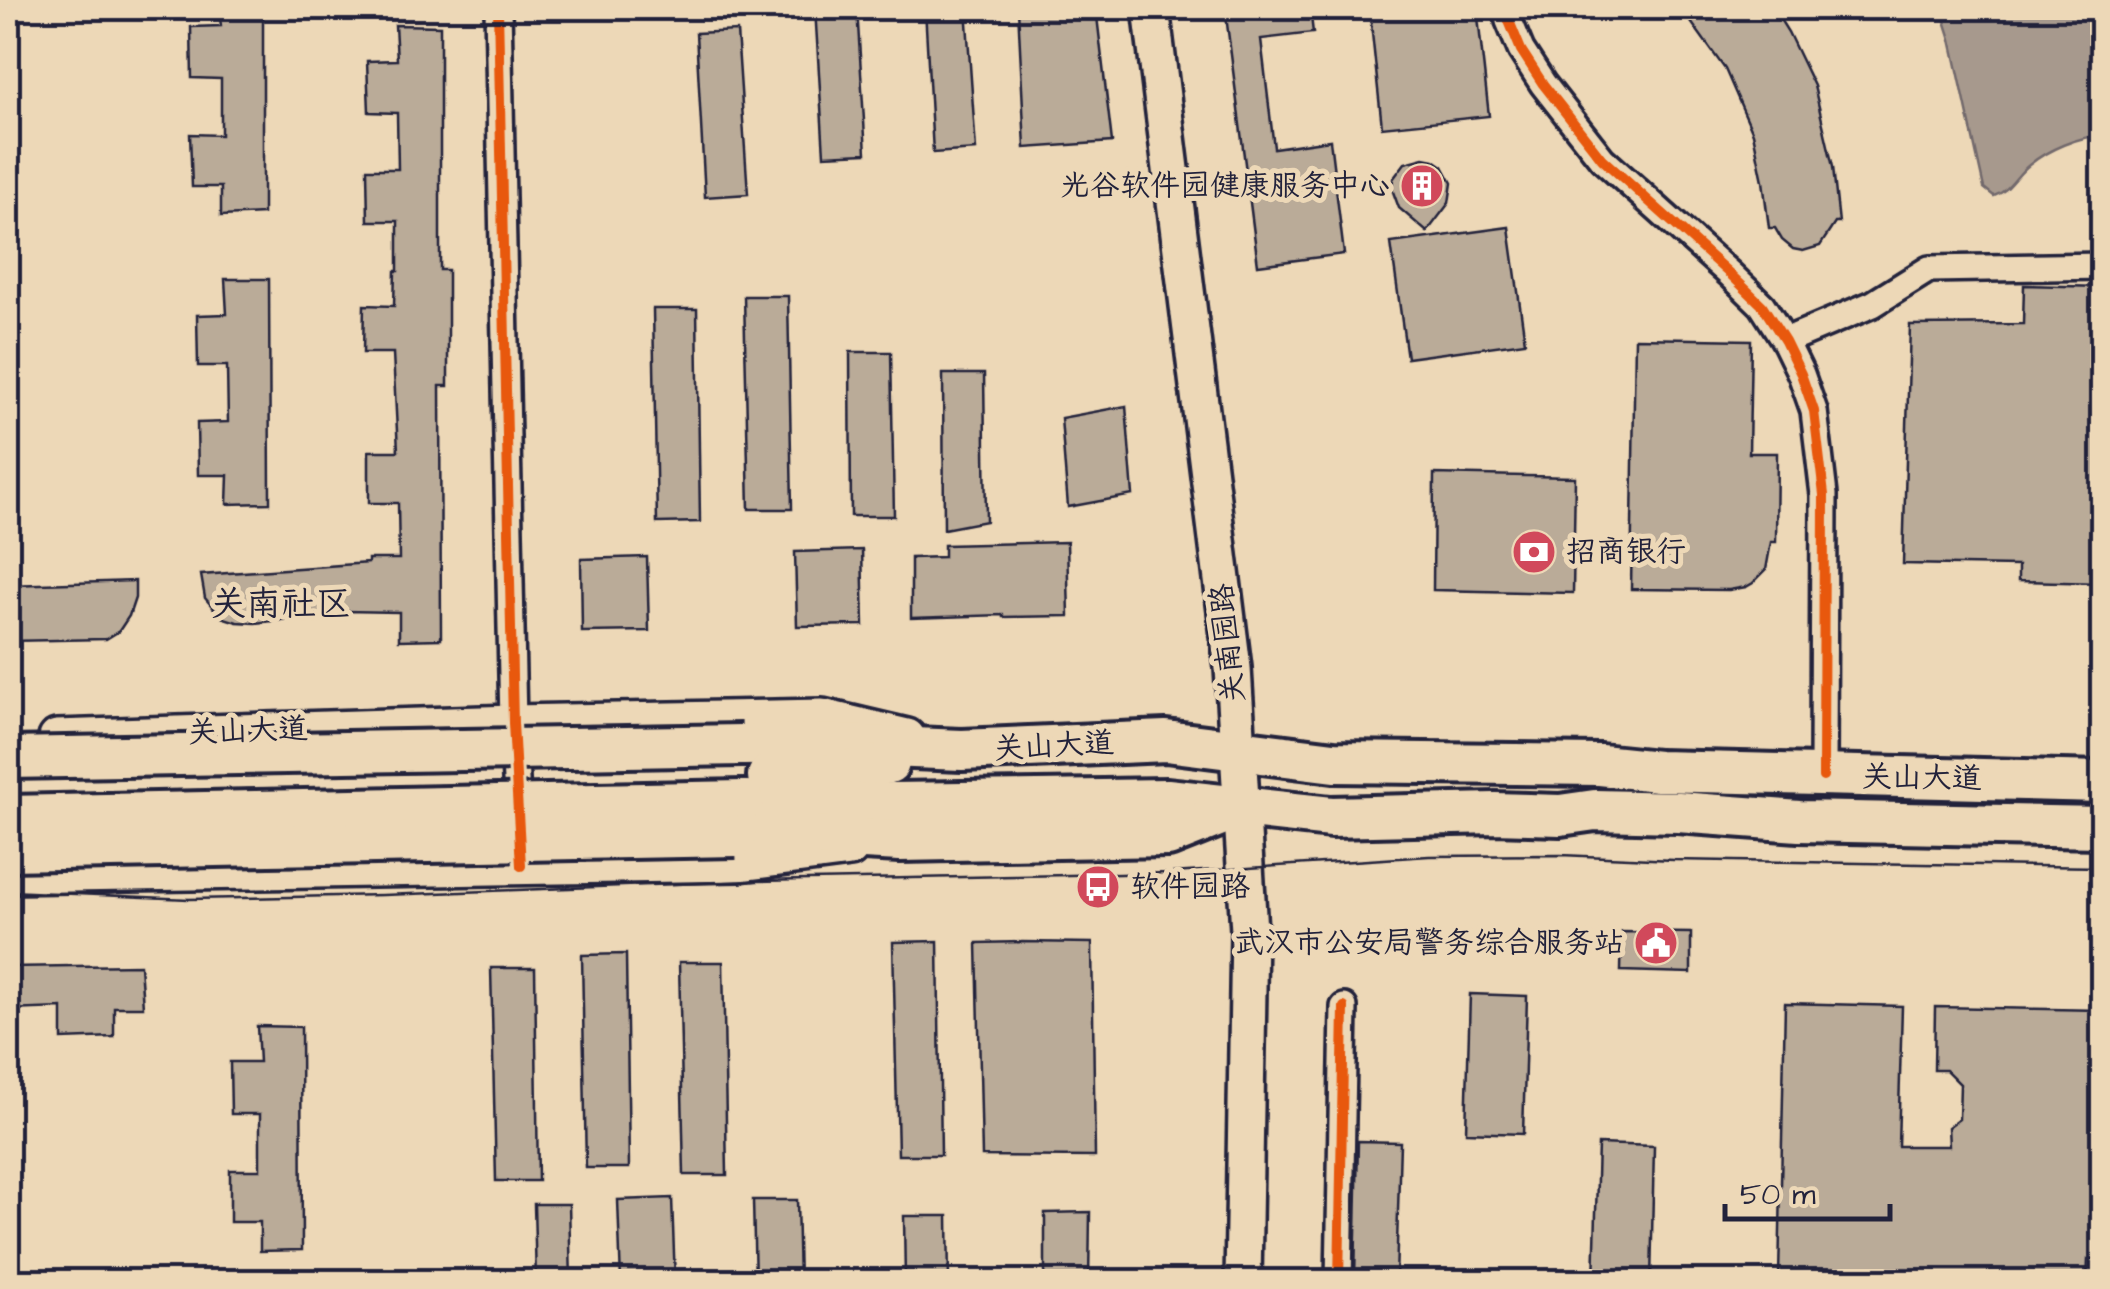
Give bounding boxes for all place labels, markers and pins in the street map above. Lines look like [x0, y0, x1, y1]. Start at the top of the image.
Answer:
building icon: 光谷软件园健康服务中心 [1399, 163, 1445, 209]
place label: 光谷软件园健康服务中心 [1060, 165, 1390, 207]
bank icon: 招商银行 [1511, 529, 1557, 575]
place label: 招商银行 [1566, 531, 1686, 573]
bus stop icon: 软件园路 [1075, 864, 1121, 910]
place label: 软件园路 [1130, 866, 1250, 908]
public building icon: 武汉市公安局警务综合服务站 [1633, 920, 1679, 966]
place label: 武汉市公安局警务综合服务站 [1234, 922, 1624, 964]

